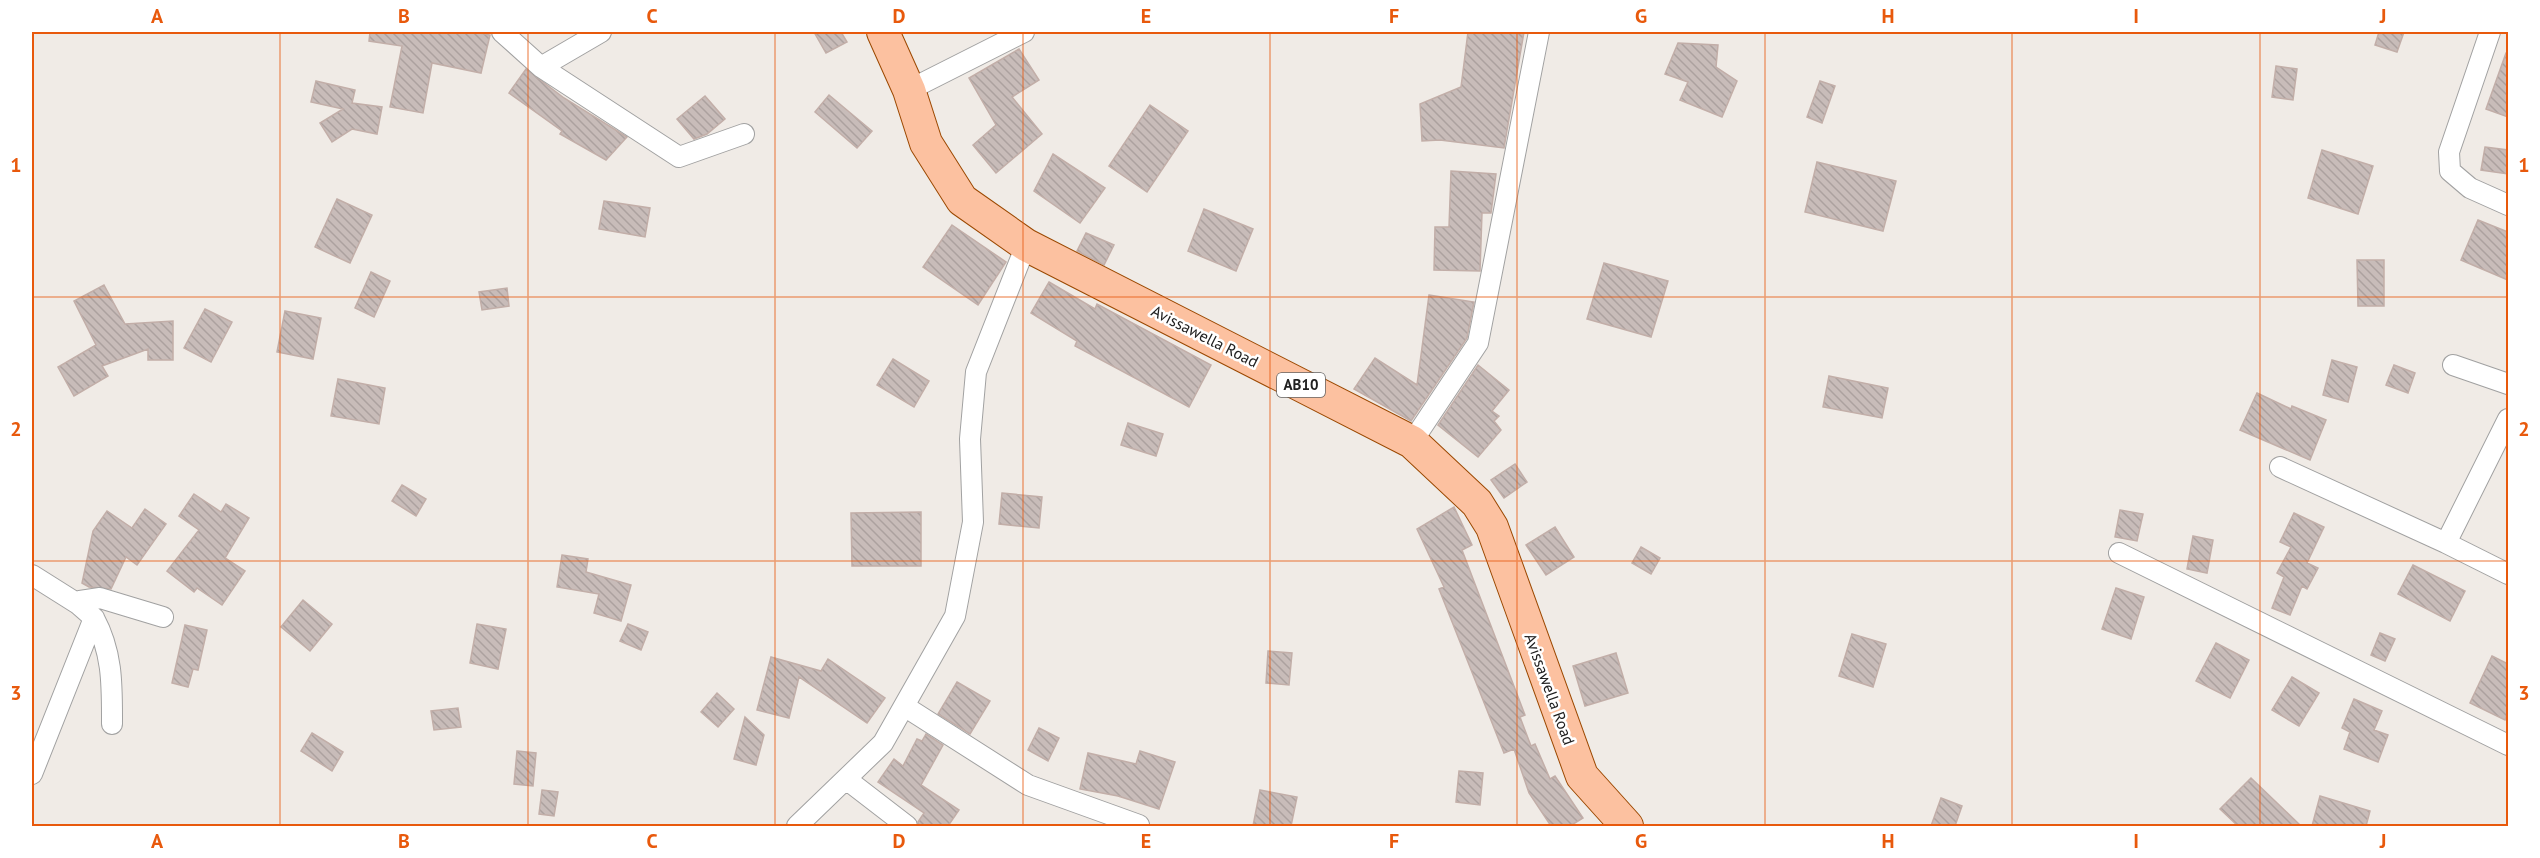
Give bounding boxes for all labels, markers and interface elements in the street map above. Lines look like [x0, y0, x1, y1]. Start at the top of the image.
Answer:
text: A [151, 3, 164, 29]
text: B [398, 3, 410, 29]
text: C [646, 3, 658, 29]
text: D [893, 3, 906, 29]
text: E [1141, 3, 1151, 29]
text: F [1389, 3, 1399, 29]
text: G [1635, 3, 1647, 29]
text: H [1881, 3, 1895, 29]
text: I [2133, 3, 2139, 29]
text: J [2379, 3, 2386, 29]
text: 1 [10, 152, 22, 178]
text: 1 [2518, 152, 2530, 178]
street label: Avissawella Road [1148, 300, 1262, 372]
road number: AB10 [1277, 373, 1325, 397]
text: 2 [10, 416, 22, 442]
text: 2 [2518, 416, 2530, 442]
street label: Avissawella Road [1521, 630, 1579, 748]
text: 3 [10, 680, 22, 706]
text: 3 [2518, 680, 2530, 706]
text: A [151, 828, 164, 854]
text: B [398, 828, 410, 854]
text: C [646, 828, 658, 854]
text: D [893, 828, 906, 854]
text: E [1141, 828, 1151, 854]
text: F [1389, 828, 1399, 854]
text: G [1635, 828, 1647, 854]
text: H [1881, 828, 1895, 854]
text: I [2133, 828, 2139, 854]
text: J [2379, 828, 2386, 854]

